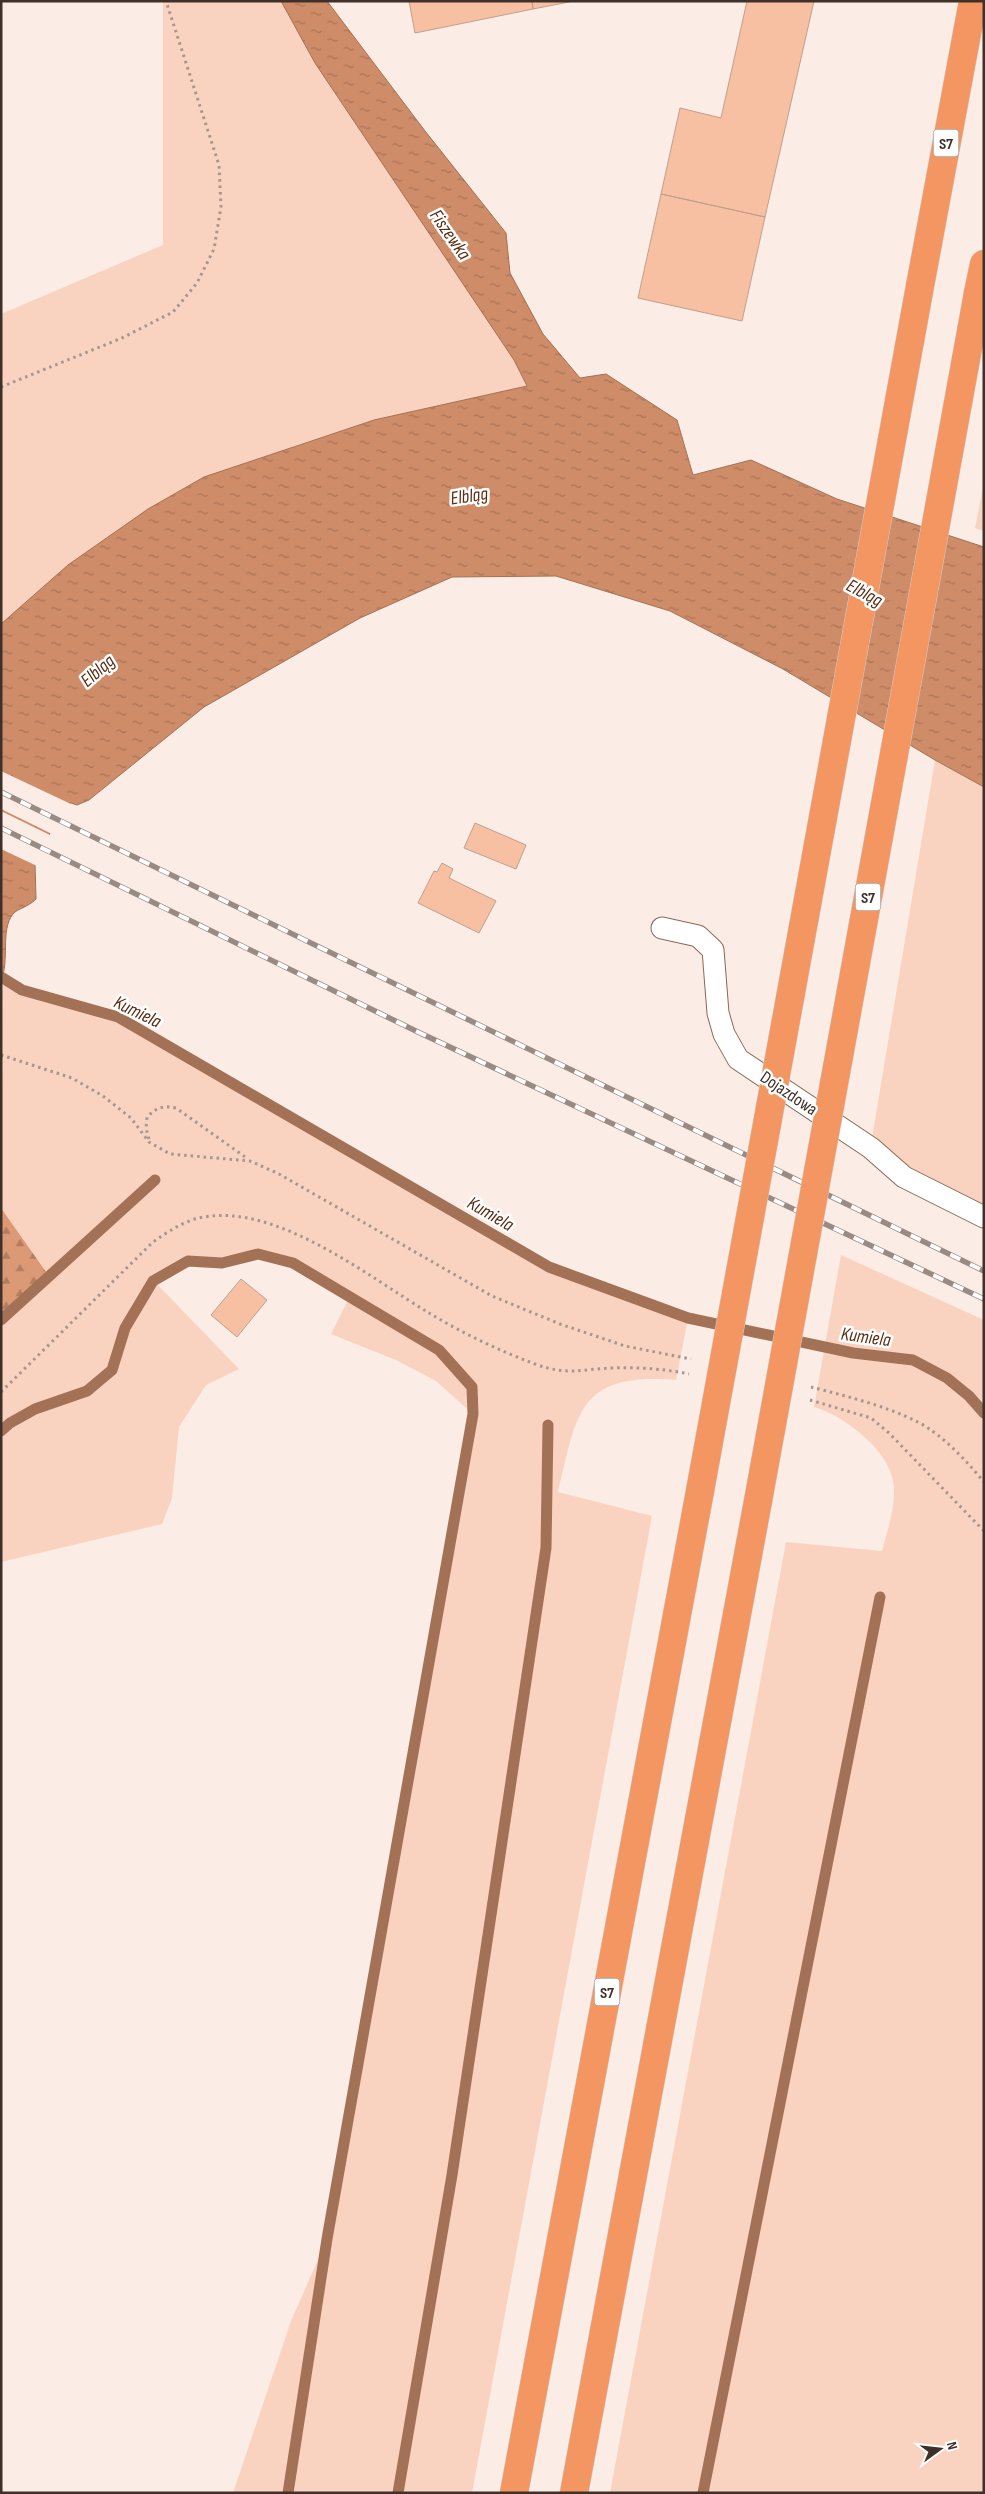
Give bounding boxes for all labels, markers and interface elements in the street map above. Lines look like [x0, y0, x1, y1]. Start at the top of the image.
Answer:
road number: S7 [934, 130, 958, 156]
water label: Fiszewka [424, 205, 475, 265]
water label: Elbląg [449, 482, 490, 510]
water label: Elbląg [842, 574, 887, 612]
water label: Elbląg [76, 650, 120, 692]
road number: S7 [856, 884, 880, 910]
water label: Kumiela [110, 991, 165, 1034]
street label: Dojazdowa [756, 1067, 821, 1120]
water label: Kumiela [463, 1192, 518, 1237]
water label: Kumiela [839, 1323, 892, 1352]
road number: S7 [594, 1978, 620, 2005]
north arrow [915, 2424, 965, 2474]
text: N [943, 2440, 961, 2452]

